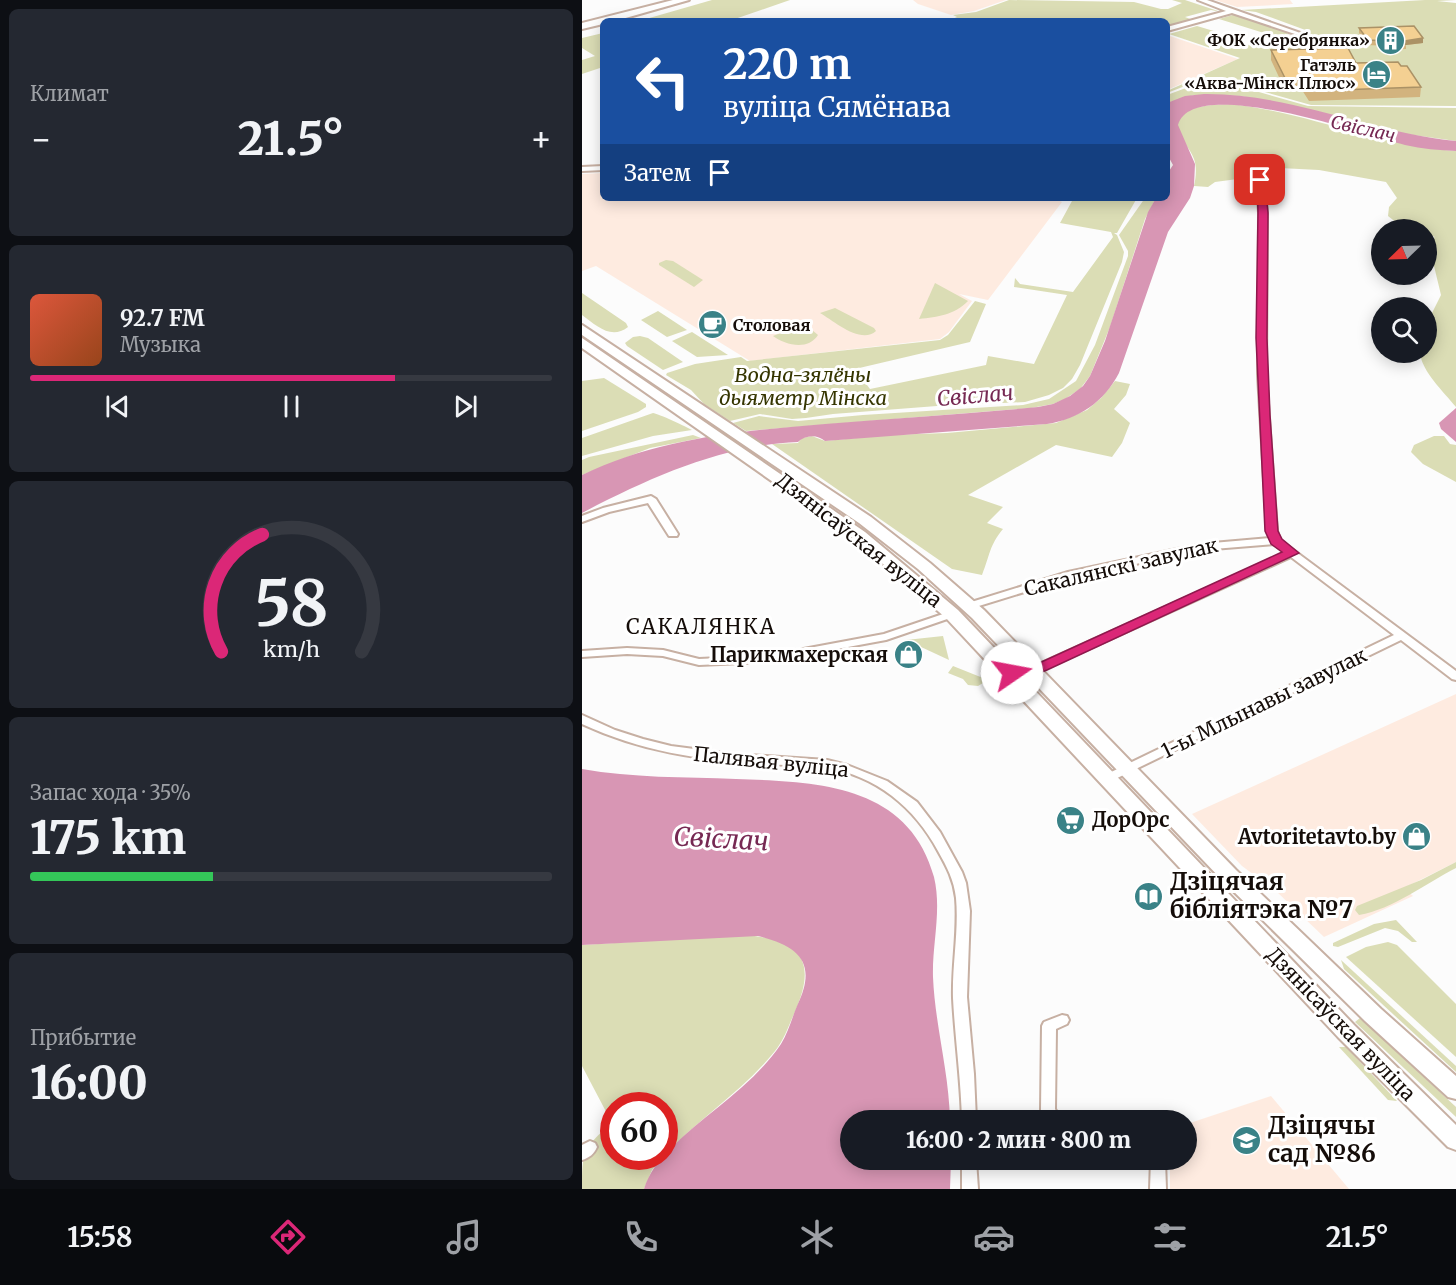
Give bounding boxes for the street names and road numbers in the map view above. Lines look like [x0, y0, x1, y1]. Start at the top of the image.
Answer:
street label: Дзянісаўская вуліца [771, 467, 948, 612]
street label: Сакалянскі завулак [1021, 532, 1221, 601]
street label: 1-ы Млынавы завулак [1157, 642, 1371, 763]
street label: Палявая вуліца [692, 741, 850, 782]
street label: Дзянісаўская вуліца [1262, 942, 1421, 1106]

